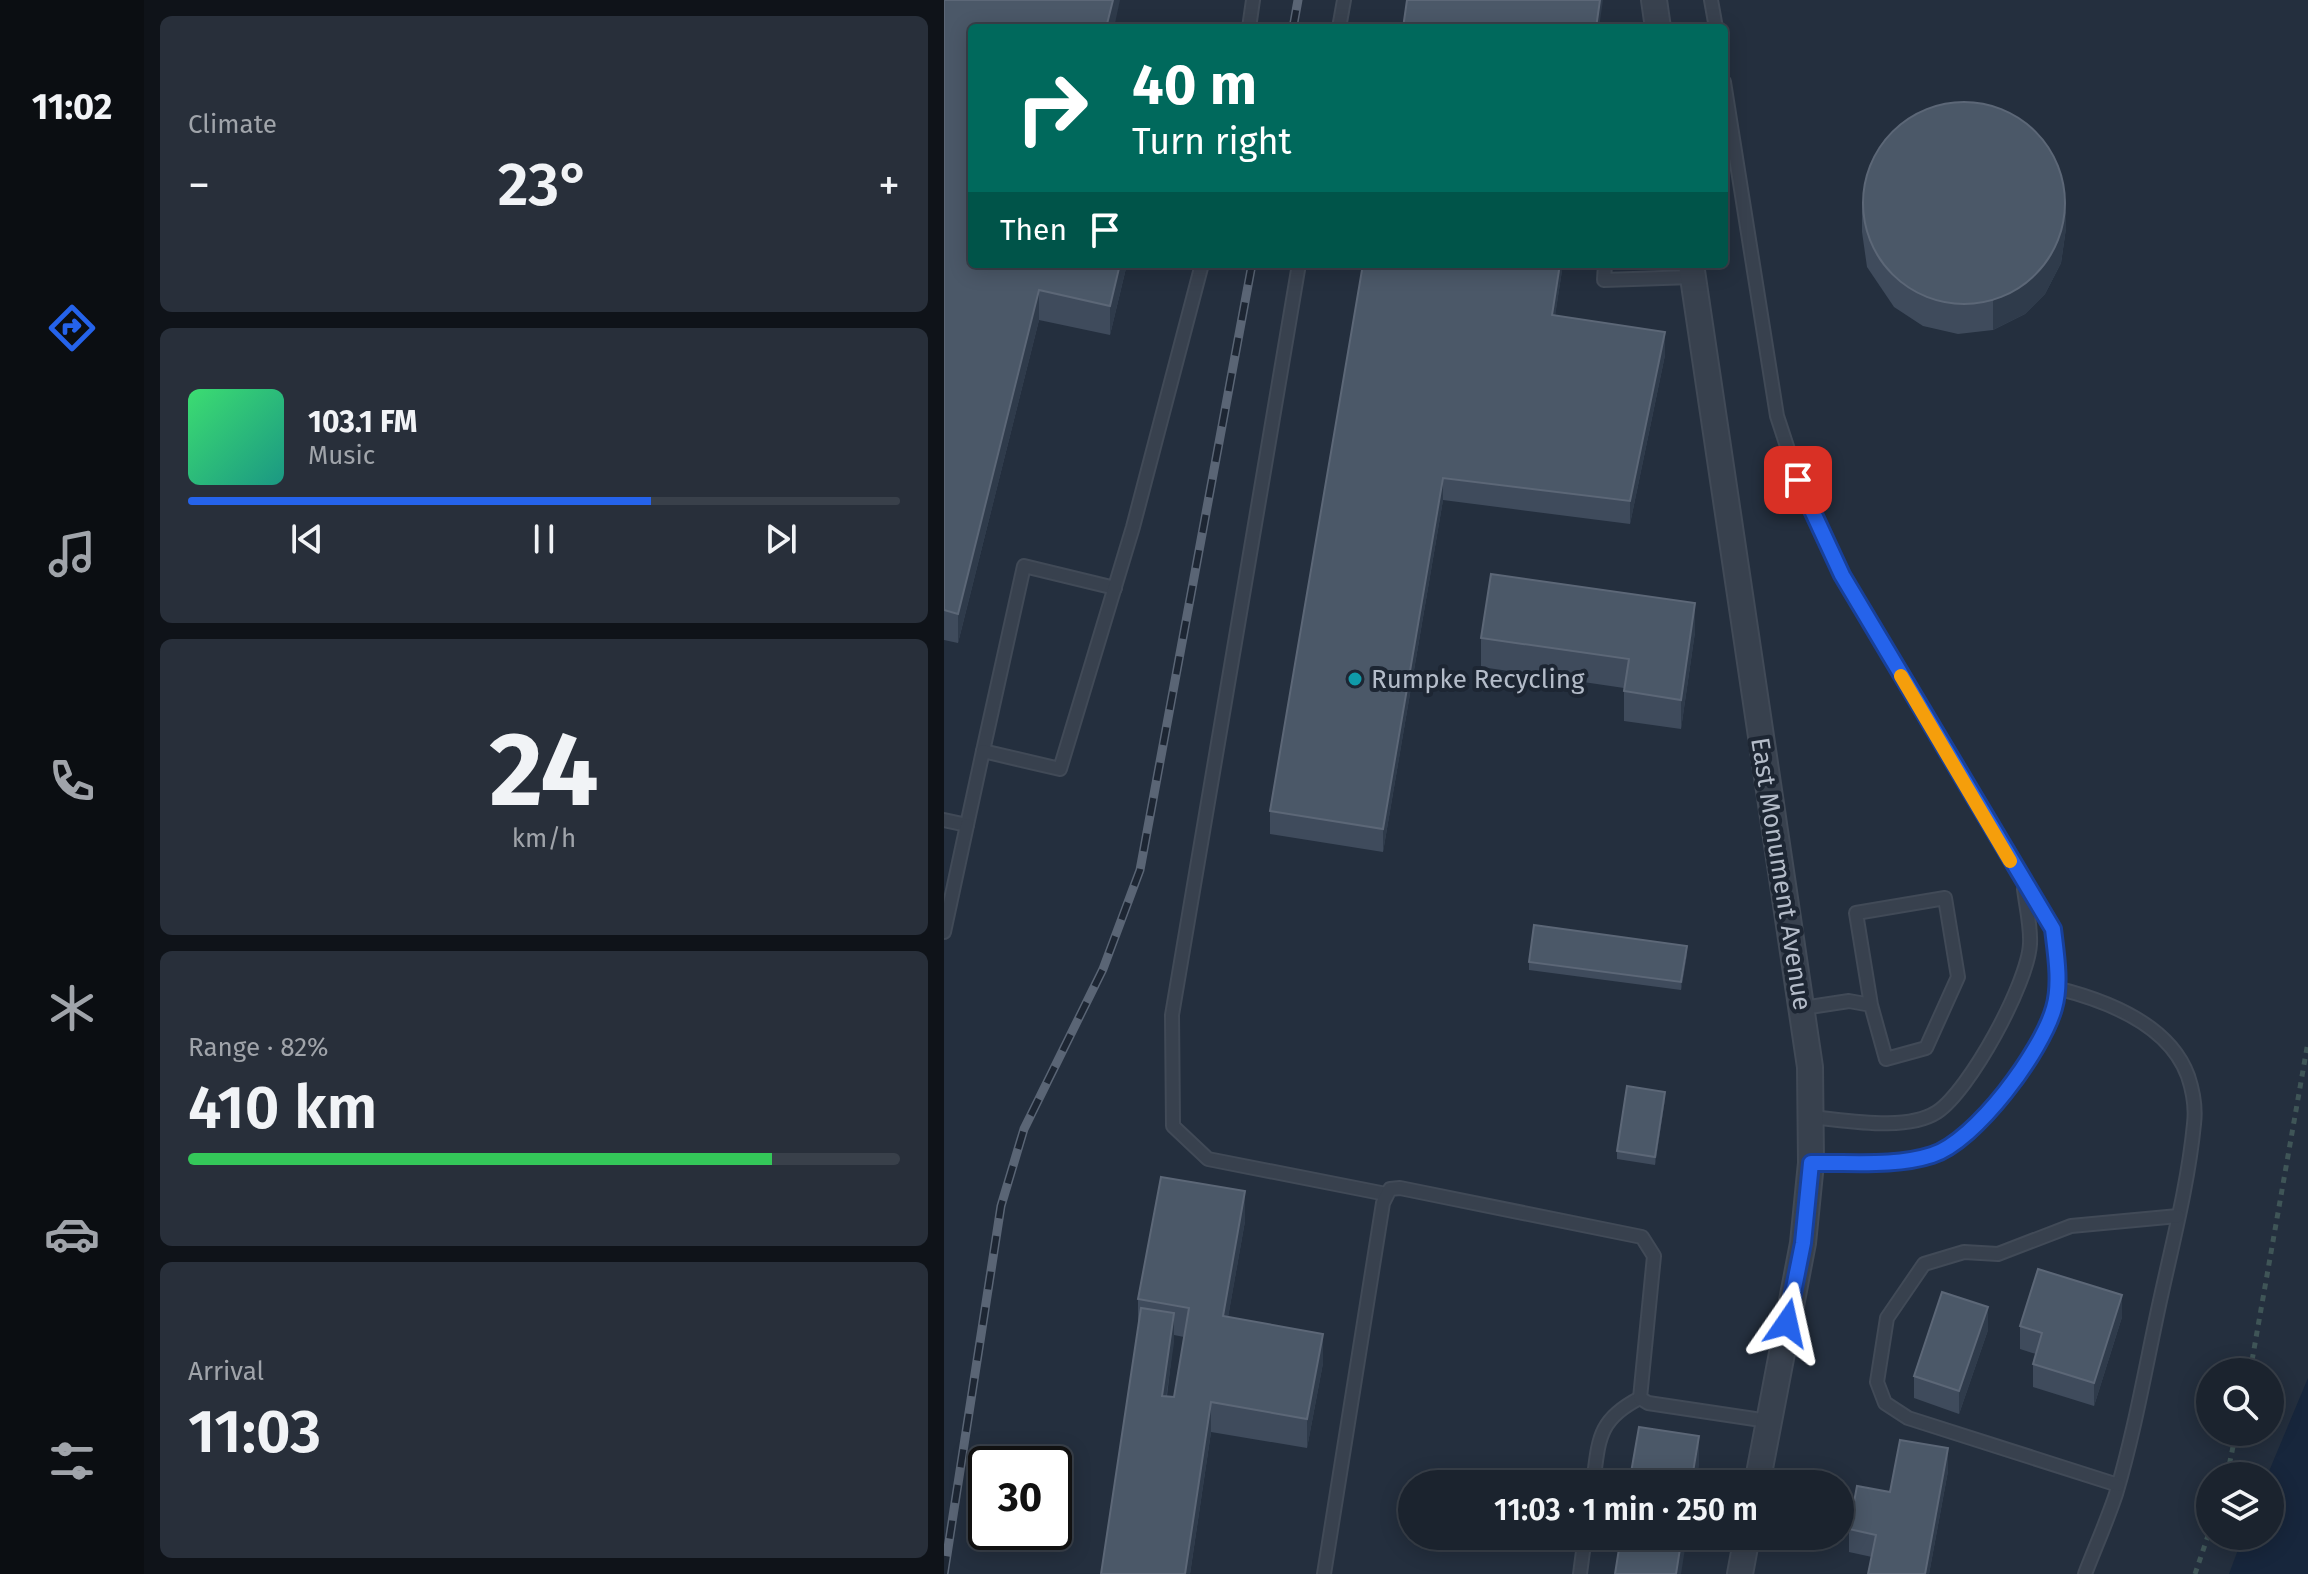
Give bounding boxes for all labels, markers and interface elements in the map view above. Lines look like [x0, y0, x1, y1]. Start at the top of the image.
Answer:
text: 40 m [1132, 52, 1257, 119]
icon: right [1000, 56, 1104, 160]
text: 11:02 [32, 85, 112, 129]
text: Climate [188, 109, 277, 140]
text: Turn right [1132, 120, 1292, 164]
text: 23° [498, 149, 590, 221]
text: − [188, 159, 210, 212]
text: + [878, 159, 900, 212]
icon: arrive [1083, 208, 1127, 252]
text: Then [1000, 212, 1067, 248]
icon: directions [44, 300, 100, 356]
text: 103.1 FM [308, 404, 417, 440]
text: Music [308, 440, 375, 471]
pin [1764, 446, 1832, 514]
icon: arrive [1776, 458, 1820, 502]
icon: previous [285, 517, 329, 561]
icon: pause [522, 517, 566, 561]
icon: next [759, 517, 803, 561]
icon: music [44, 526, 100, 582]
place label: Rumpke Recycling [1371, 664, 1585, 695]
marker: Rumpke Recycling [1346, 670, 1364, 688]
text: 24 [489, 708, 599, 833]
street label: East Monument Avenue [1744, 735, 1818, 1013]
icon: phone [44, 753, 100, 809]
text: km/h [512, 823, 576, 854]
icon: climate [44, 980, 100, 1036]
text: Range · 82% [188, 1032, 329, 1063]
text: 410 km [188, 1072, 377, 1144]
icon: car [44, 1206, 100, 1262]
position arrow [1745, 1281, 1829, 1365]
text: Arrival [188, 1356, 264, 1387]
map controls [2196, 1358, 2284, 1550]
button: search [2196, 1358, 2284, 1446]
text: 11:03 [188, 1396, 321, 1468]
icon: filters [44, 1433, 100, 1489]
speed limit sign: 30 [968, 1446, 1072, 1550]
button: layers [2196, 1462, 2284, 1550]
text: 11:03 · 1 min · 250 m [1494, 1492, 1758, 1528]

